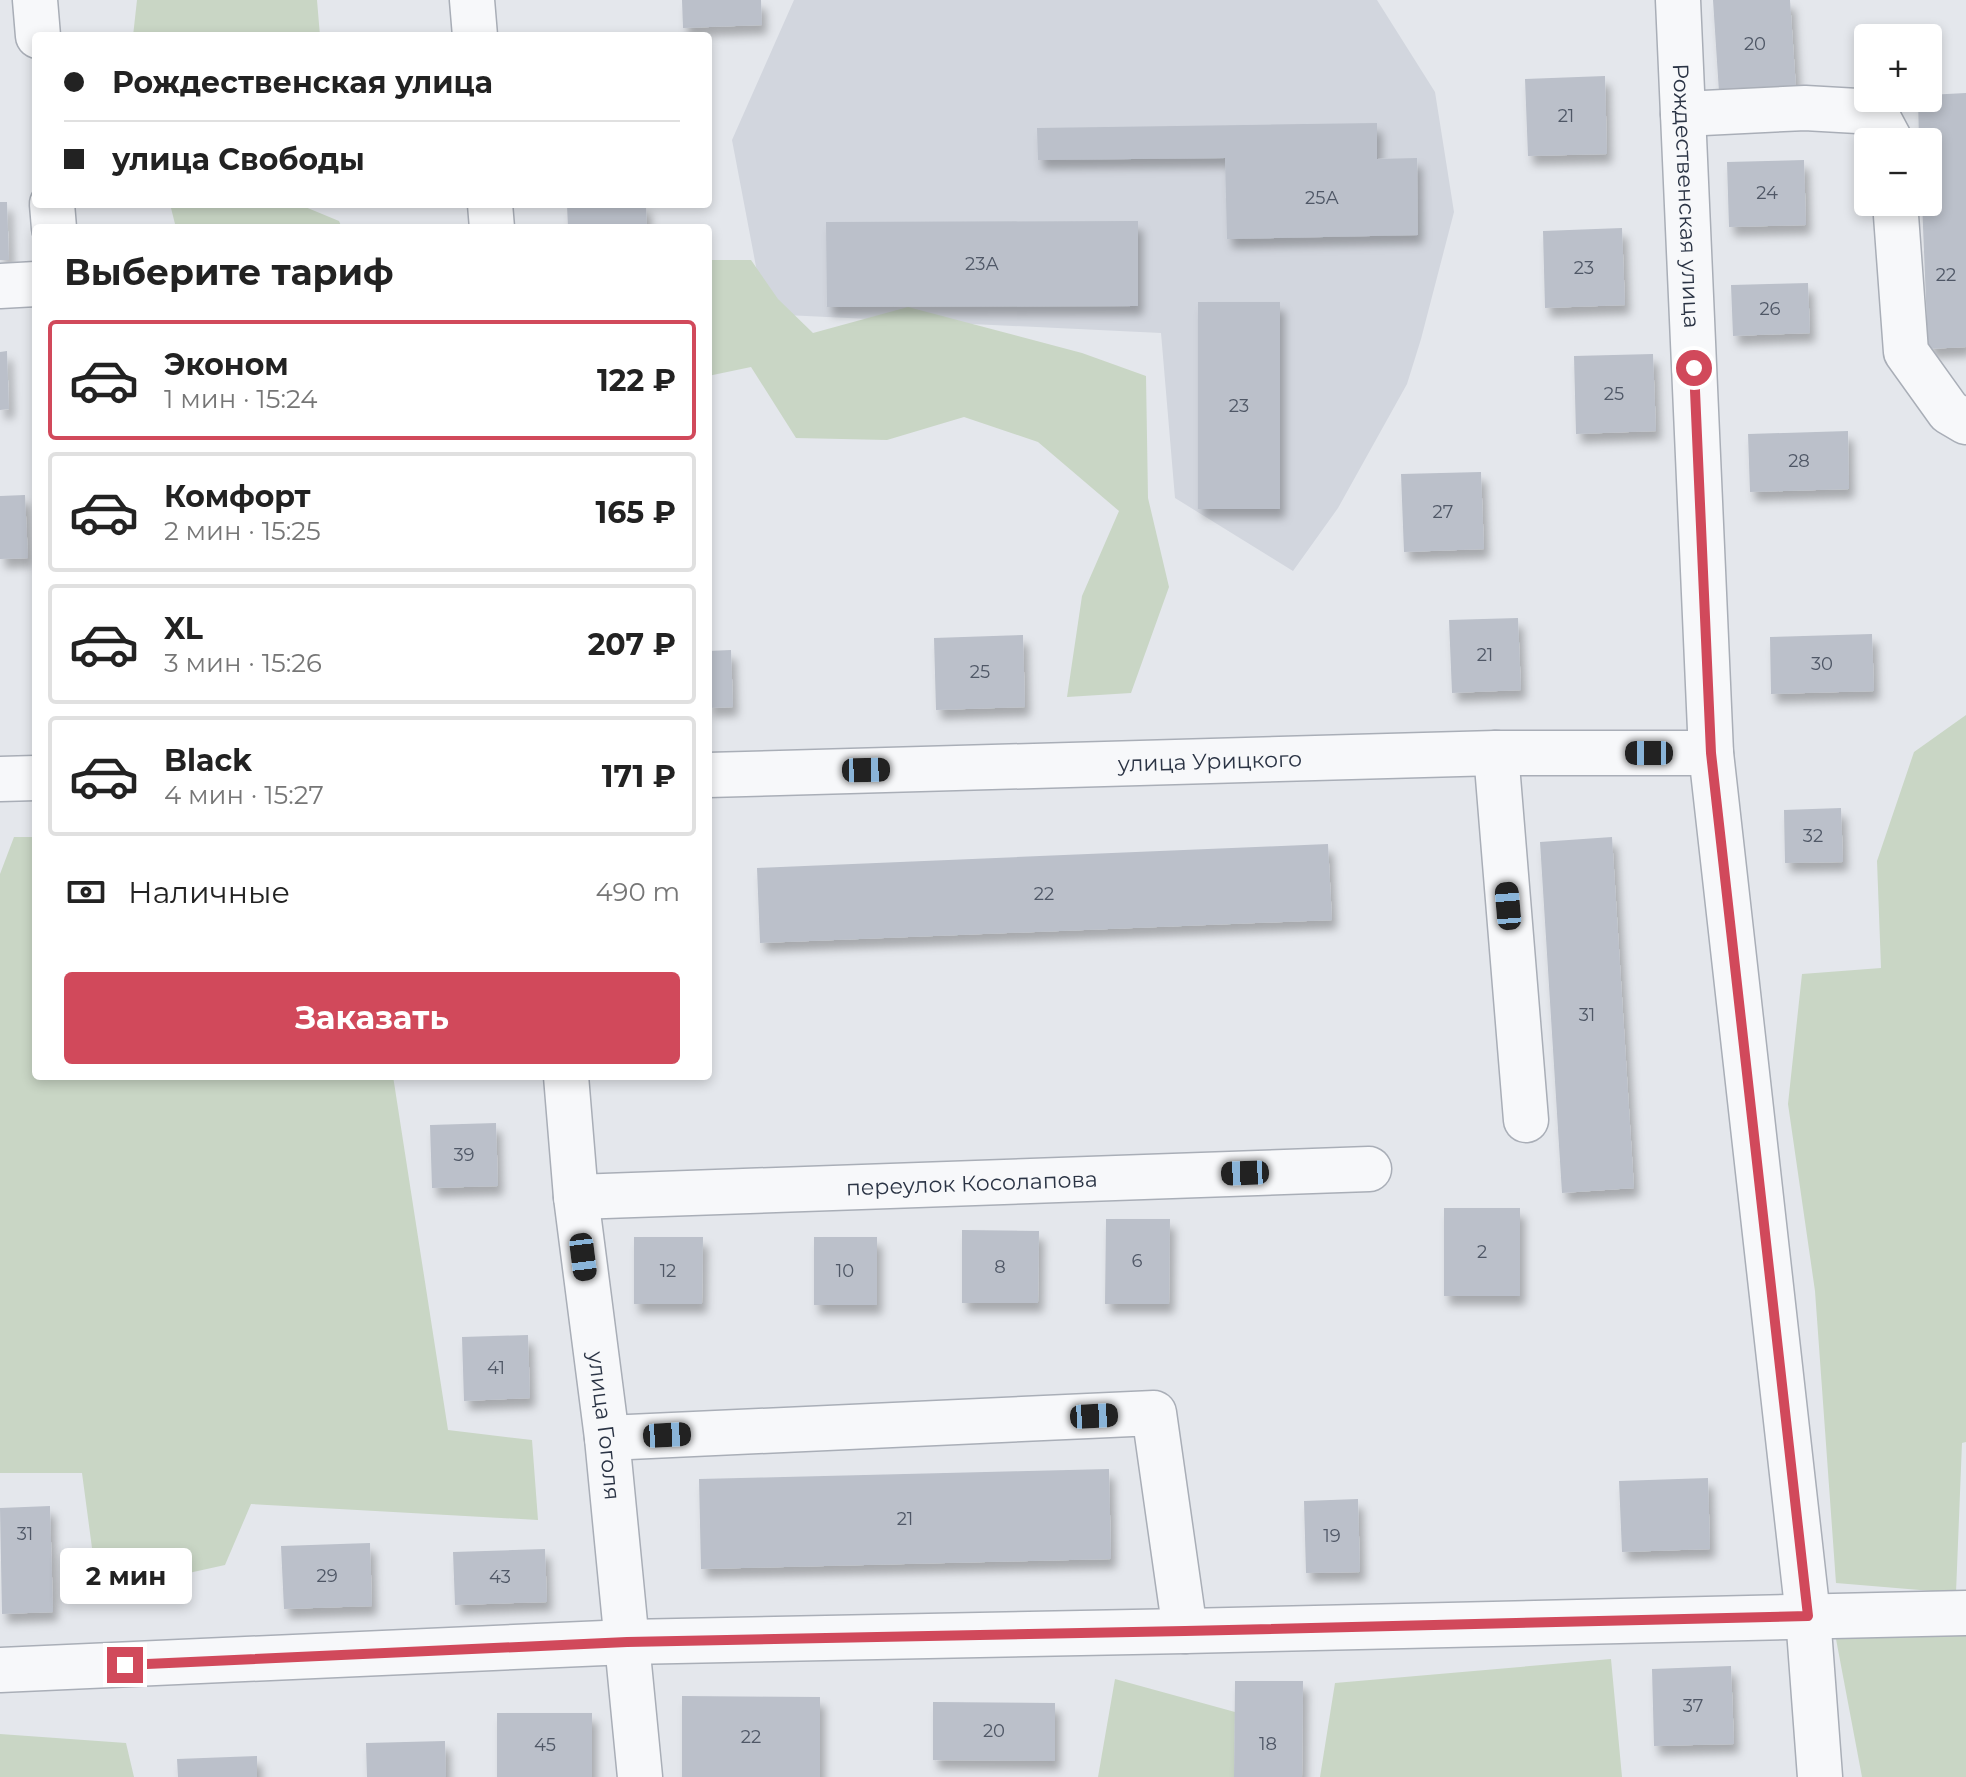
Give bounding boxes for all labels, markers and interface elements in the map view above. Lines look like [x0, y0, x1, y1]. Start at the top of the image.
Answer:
map controls [1854, 24, 1942, 216]
button: + [1854, 24, 1942, 112]
house number: 20 [1744, 33, 1766, 55]
street label: Рождественская улица [1667, 63, 1705, 329]
text: Рождественская улица [112, 64, 493, 101]
house number: 21 [1558, 105, 1574, 127]
button: − [1854, 128, 1942, 216]
text: улица Свободы [112, 141, 365, 178]
house number: 24 [1756, 182, 1778, 204]
house number: 25А [1305, 187, 1340, 209]
text: Выберите тариф [64, 250, 394, 294]
house number: 23А [965, 253, 1000, 275]
house number: 23 [1574, 257, 1594, 279]
house number: 22 [1936, 264, 1956, 286]
house number: 26 [1759, 298, 1781, 320]
icon: car [68, 344, 140, 416]
text: Эконом [164, 346, 289, 383]
route start [1676, 350, 1712, 386]
text: 122 ₽ [597, 362, 676, 399]
text: 1 мин · 15:24 [164, 383, 317, 415]
house number: 25 [1604, 383, 1624, 405]
house number: 23 [1229, 395, 1249, 417]
house number: 28 [1788, 450, 1810, 472]
icon: car [68, 476, 140, 548]
text: Комфорт [164, 478, 311, 515]
text: 165 ₽ [596, 494, 676, 531]
house number: 27 [1433, 501, 1453, 523]
text: 2 мин · 15:25 [164, 515, 321, 547]
icon: car [68, 608, 140, 680]
text: XL [164, 610, 203, 647]
text: 207 ₽ [588, 626, 676, 663]
house number: 21 [1477, 644, 1493, 666]
text: 3 мин · 15:26 [164, 647, 322, 679]
house number: 30 [1811, 653, 1833, 675]
house number: 25 [970, 661, 990, 683]
icon: car [68, 740, 140, 812]
car [1625, 741, 1673, 765]
text: Black [164, 742, 252, 779]
street label: улица Урицкого [1116, 745, 1302, 778]
text: 171 ₽ [602, 758, 676, 795]
car [842, 758, 890, 782]
text: 4 мин · 15:27 [164, 779, 324, 811]
house number: 32 [1803, 825, 1823, 847]
icon: cash [64, 870, 108, 914]
text: Наличные [128, 874, 290, 911]
text: 490 m [596, 876, 680, 908]
car [1494, 881, 1522, 931]
house number: 22 [1034, 883, 1054, 905]
button: Заказать [64, 972, 680, 1064]
house number: 31 [1579, 1004, 1595, 1026]
house number: 39 [453, 1144, 475, 1166]
car [1221, 1160, 1269, 1186]
street label: переулок Косолапова [845, 1166, 1098, 1201]
car [568, 1232, 598, 1282]
house number: 2 [1477, 1241, 1487, 1263]
house number: 6 [1132, 1250, 1143, 1272]
house number: 8 [994, 1256, 1006, 1278]
house number: 12 [660, 1260, 676, 1282]
house number: 10 [836, 1260, 854, 1282]
street label: улица Гоголя [582, 1349, 626, 1501]
house number: 41 [487, 1357, 505, 1379]
car [1069, 1403, 1119, 1429]
car [642, 1422, 692, 1448]
house number: 21 [897, 1508, 913, 1530]
house number: 31 [17, 1523, 33, 1545]
house number: 19 [1323, 1525, 1341, 1547]
callout: 2 мин [59, 1549, 191, 1605]
text: 2 мин [86, 1560, 166, 1592]
house number: 29 [316, 1565, 338, 1587]
house number: 43 [489, 1566, 511, 1588]
route end [107, 1647, 143, 1683]
house number: 37 [1683, 1695, 1703, 1717]
house number: 20 [983, 1720, 1005, 1742]
house number: 22 [741, 1726, 761, 1748]
house number: 18 [1259, 1733, 1277, 1755]
house number: 45 [534, 1734, 556, 1756]

